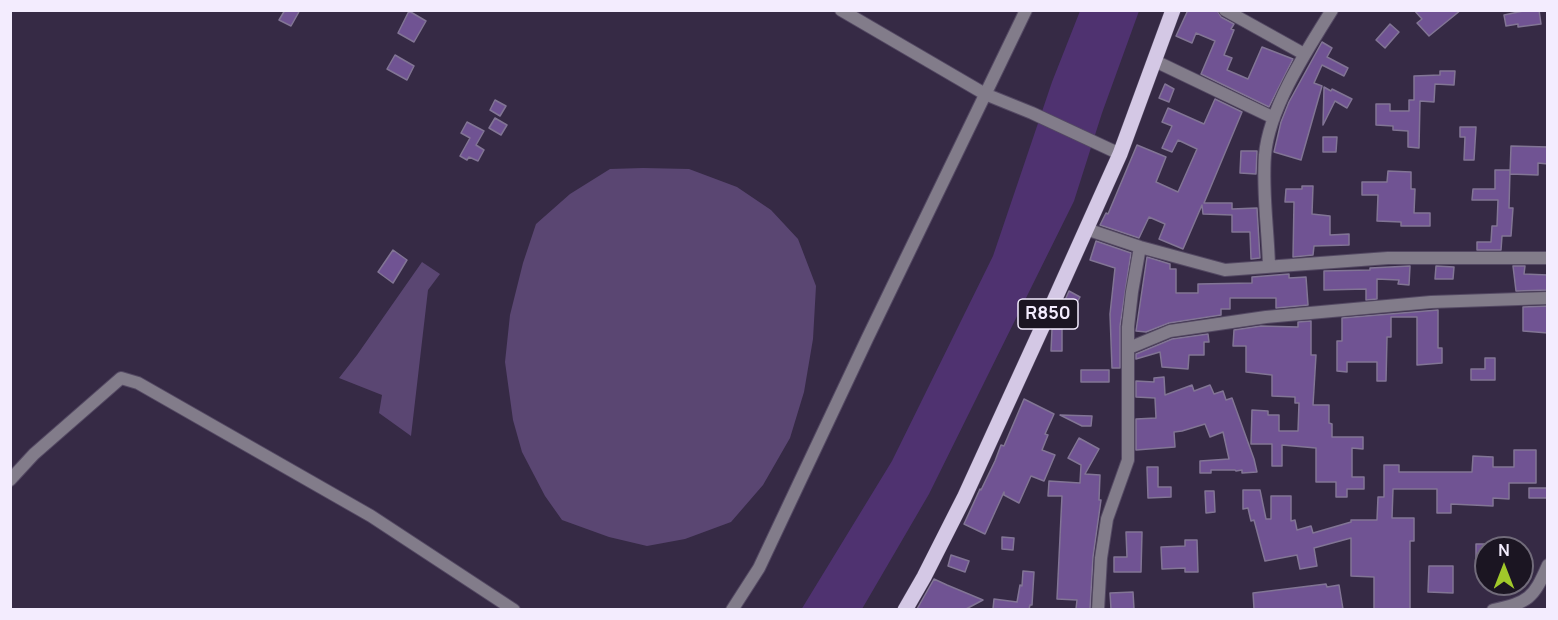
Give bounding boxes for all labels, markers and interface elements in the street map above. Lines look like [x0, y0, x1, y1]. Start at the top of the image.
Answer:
road number: R850 [1018, 299, 1078, 329]
north arrow [1474, 536, 1534, 596]
text: N [1498, 539, 1510, 561]

